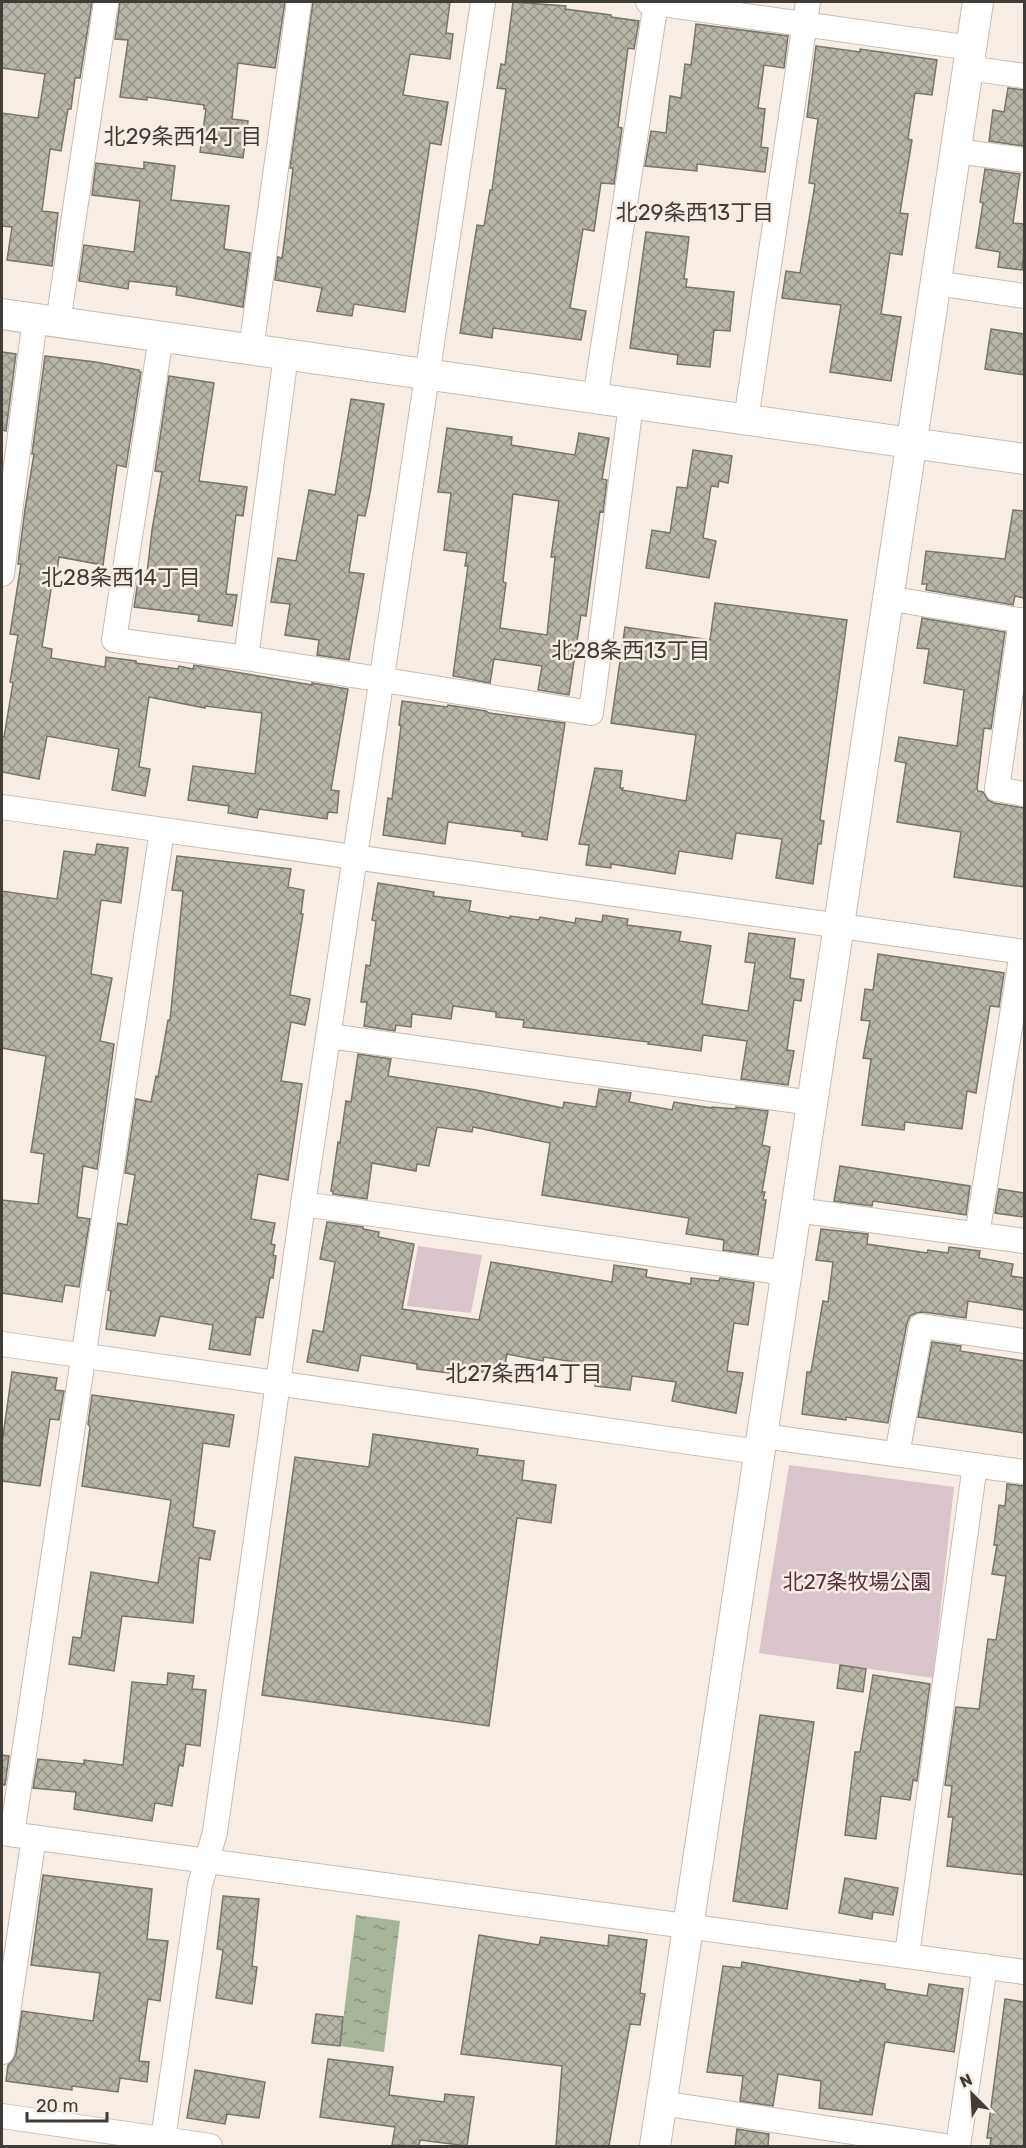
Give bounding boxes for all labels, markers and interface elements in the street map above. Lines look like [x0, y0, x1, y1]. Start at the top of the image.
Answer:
district label: 北29条西14丁目 [103, 123, 263, 150]
district label: 北29条西13丁目 [616, 199, 774, 226]
district label: 北28条西14丁目 [41, 564, 201, 591]
district label: 北28条西13丁目 [551, 637, 711, 664]
district label: 北27条西14丁目 [445, 1360, 603, 1387]
park label: 北27条牧場公園 [782, 1569, 932, 1594]
north arrow [942, 2064, 1002, 2124]
text: N [957, 2070, 975, 2092]
scale bar [27, 2085, 106, 2123]
text: 20 m [36, 2095, 78, 2117]

